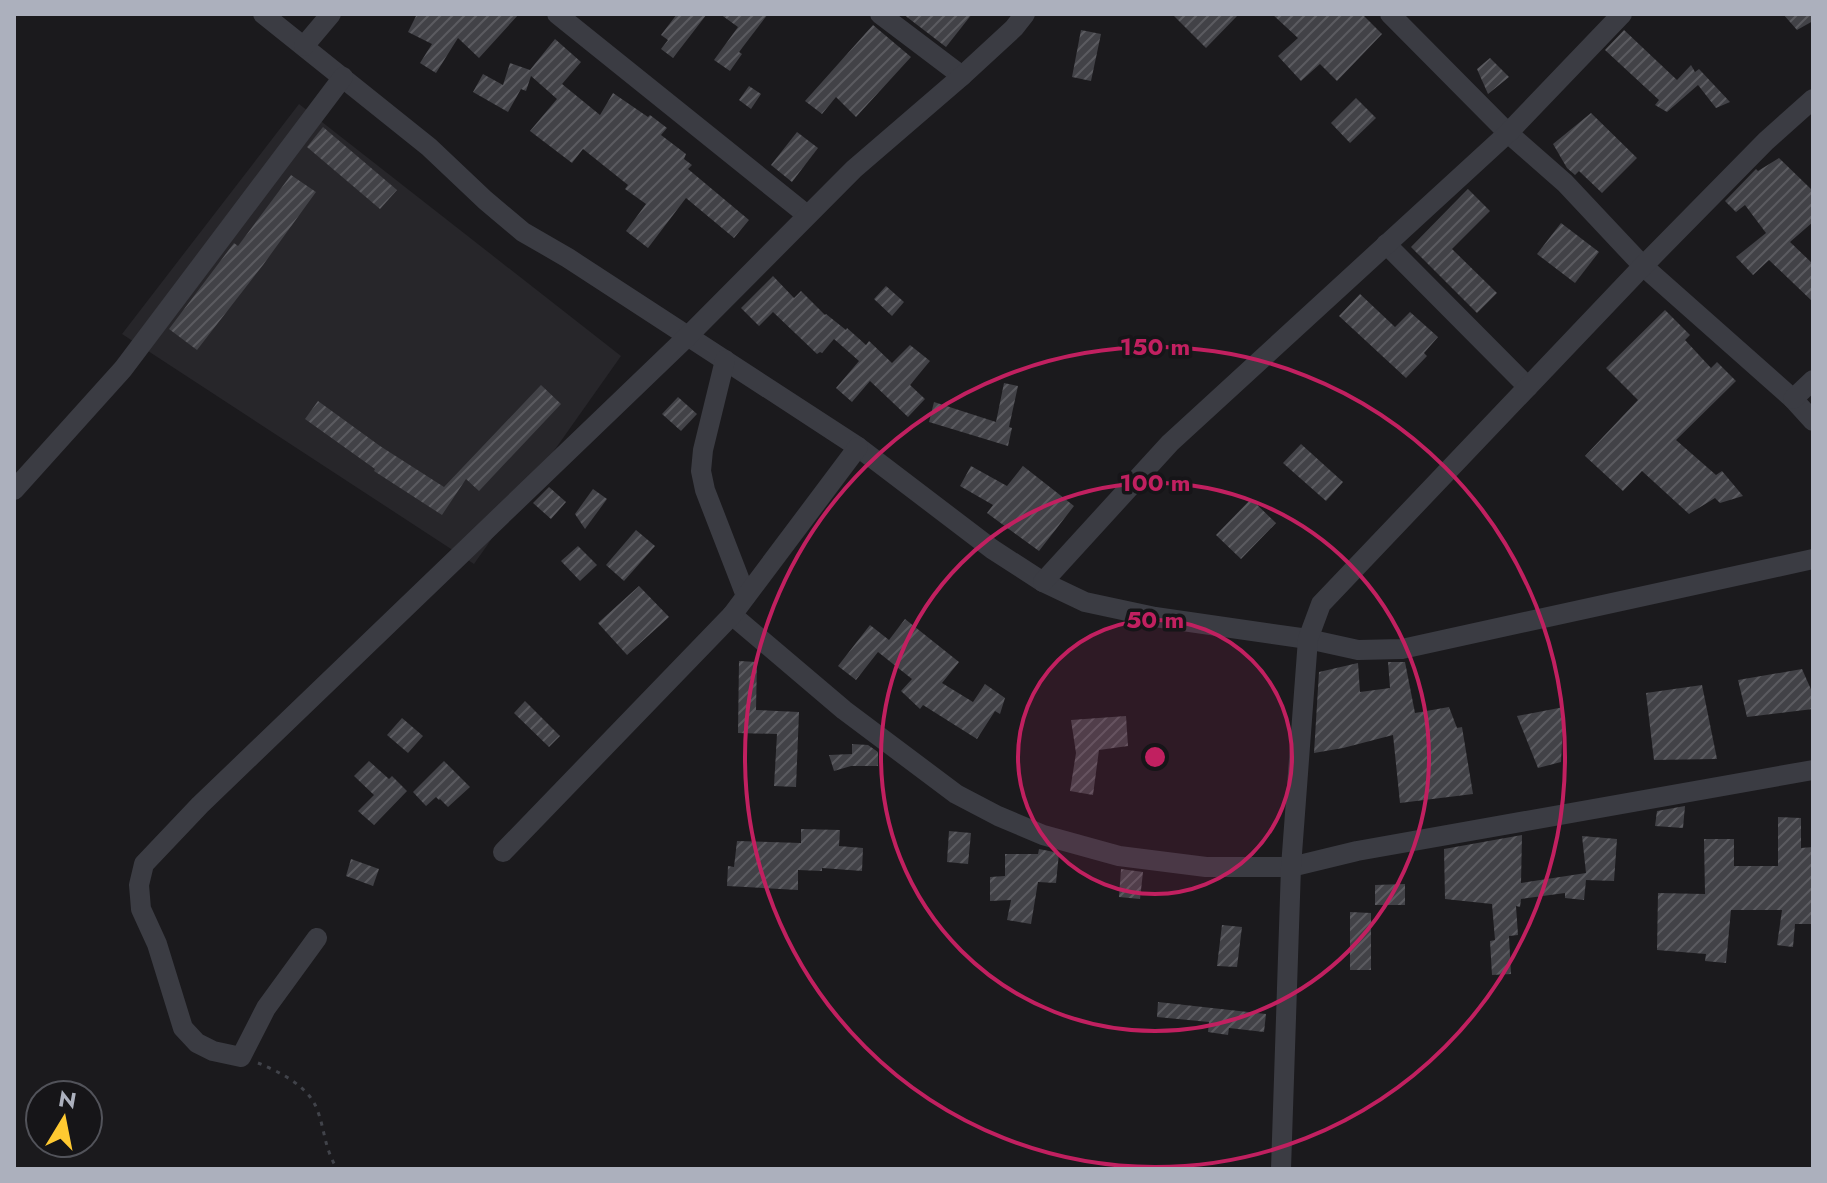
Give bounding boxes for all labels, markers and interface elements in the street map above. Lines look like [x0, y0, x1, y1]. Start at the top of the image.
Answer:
text: 150 m [1120, 329, 1190, 364]
text: 100 m [1120, 465, 1190, 500]
text: 50 m [1126, 602, 1184, 637]
centre of rings [1141, 743, 1169, 771]
north arrow [24, 1079, 104, 1159]
text: N [56, 1082, 79, 1117]

